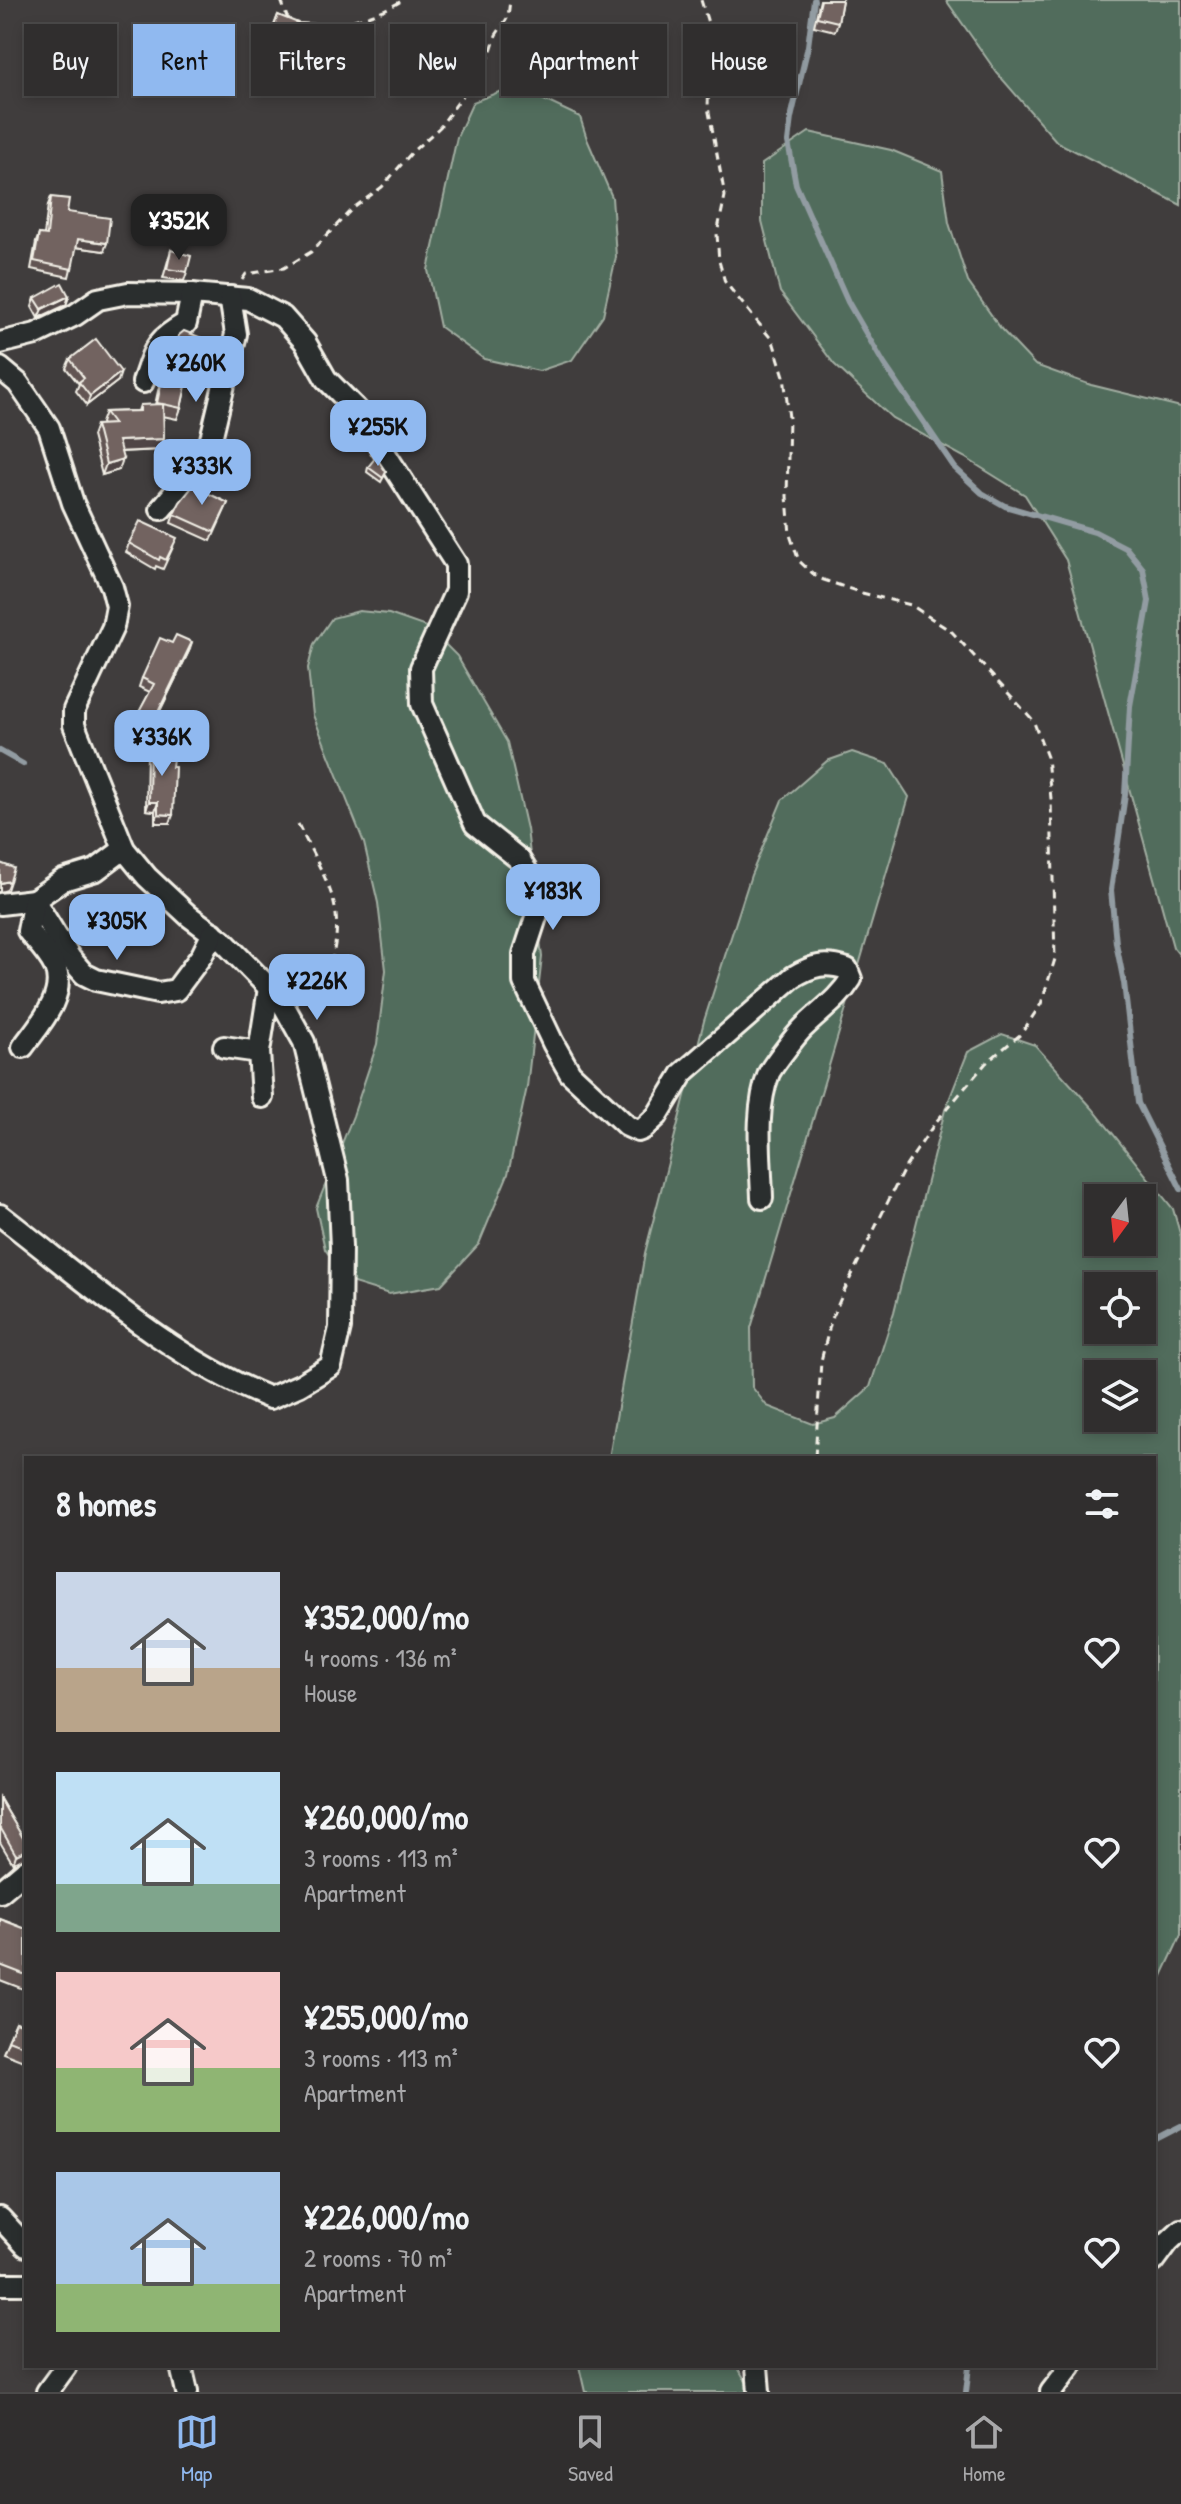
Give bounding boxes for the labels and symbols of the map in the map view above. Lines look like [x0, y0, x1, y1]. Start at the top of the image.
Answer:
pin: ¥352K [123, 194, 235, 262]
pin: ¥260K [140, 336, 252, 404]
pin: ¥255K [322, 400, 434, 468]
pin: ¥333K [146, 439, 258, 507]
pin: ¥336K [106, 710, 218, 778]
pin: ¥183K [497, 864, 609, 932]
pin: ¥305K [61, 894, 173, 962]
pin: ¥226K [261, 954, 373, 1022]
north arrow [1084, 1184, 1156, 1256]

